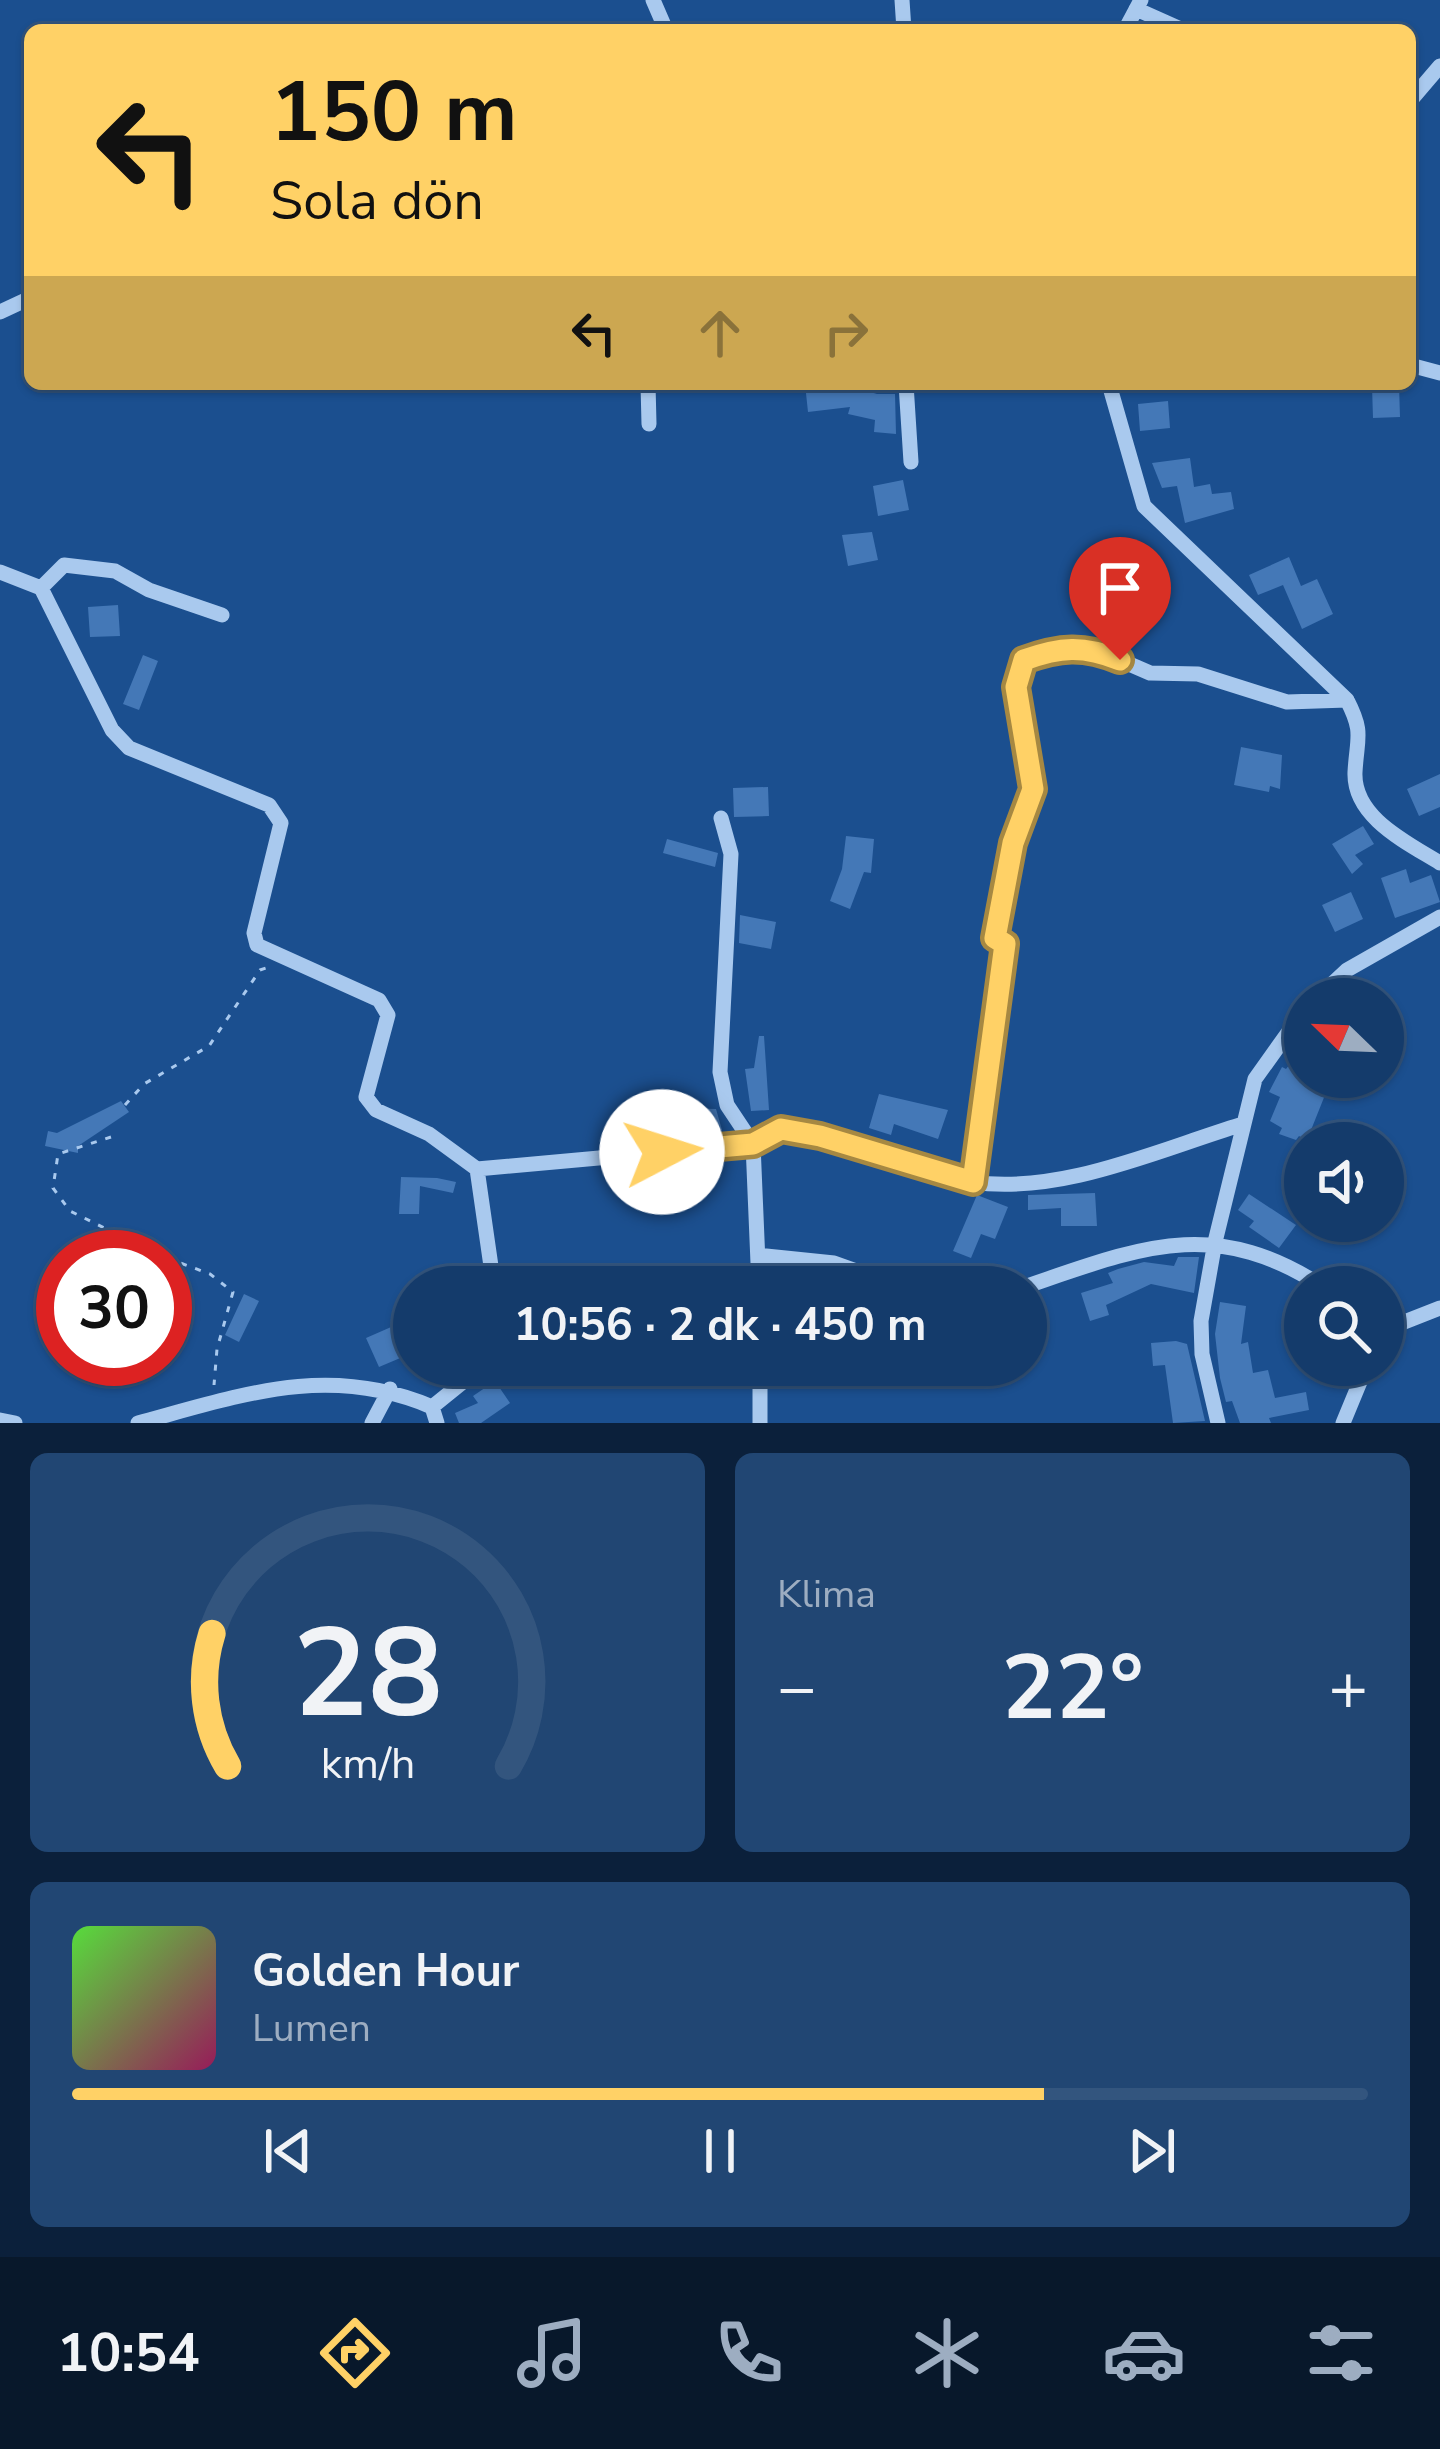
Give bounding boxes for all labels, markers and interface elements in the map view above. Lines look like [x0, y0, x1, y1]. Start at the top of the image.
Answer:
text: 150 m [270, 55, 518, 170]
icon: left [72, 72, 228, 228]
text: Sola dön [270, 164, 484, 238]
icon: left [561, 300, 627, 366]
icon: ahead [687, 300, 753, 366]
icon: right [813, 300, 879, 366]
pin [1069, 537, 1171, 660]
icon: arrive [1087, 555, 1153, 621]
north arrow [1284, 978, 1404, 1098]
map controls [1284, 978, 1404, 1386]
position arrow [599, 1089, 725, 1215]
button: sound [1284, 1122, 1404, 1242]
speed limit sign: 30 [36, 1230, 192, 1386]
button: search [1284, 1266, 1404, 1386]
text: 10:56 · 2 dk · 450 m [514, 1295, 926, 1356]
text: Klima [777, 1568, 876, 1621]
text: 28 [293, 1589, 442, 1759]
text: 22° [1001, 1627, 1144, 1750]
text: − [777, 1643, 817, 1733]
text: + [1328, 1643, 1368, 1733]
text: km/h [320, 1734, 415, 1792]
text: Golden Hour [252, 1941, 519, 2002]
text: Lumen [252, 2002, 371, 2055]
icon: previous [255, 2118, 321, 2184]
icon: pause [687, 2118, 753, 2184]
icon: next [1119, 2118, 1185, 2184]
icon: directions [313, 2311, 397, 2395]
icon: music [510, 2311, 594, 2395]
icon: phone [707, 2311, 791, 2395]
icon: climate [905, 2311, 989, 2395]
icon: car [1102, 2311, 1186, 2395]
icon: filters [1299, 2311, 1383, 2395]
text: 10:54 [57, 2316, 200, 2390]

